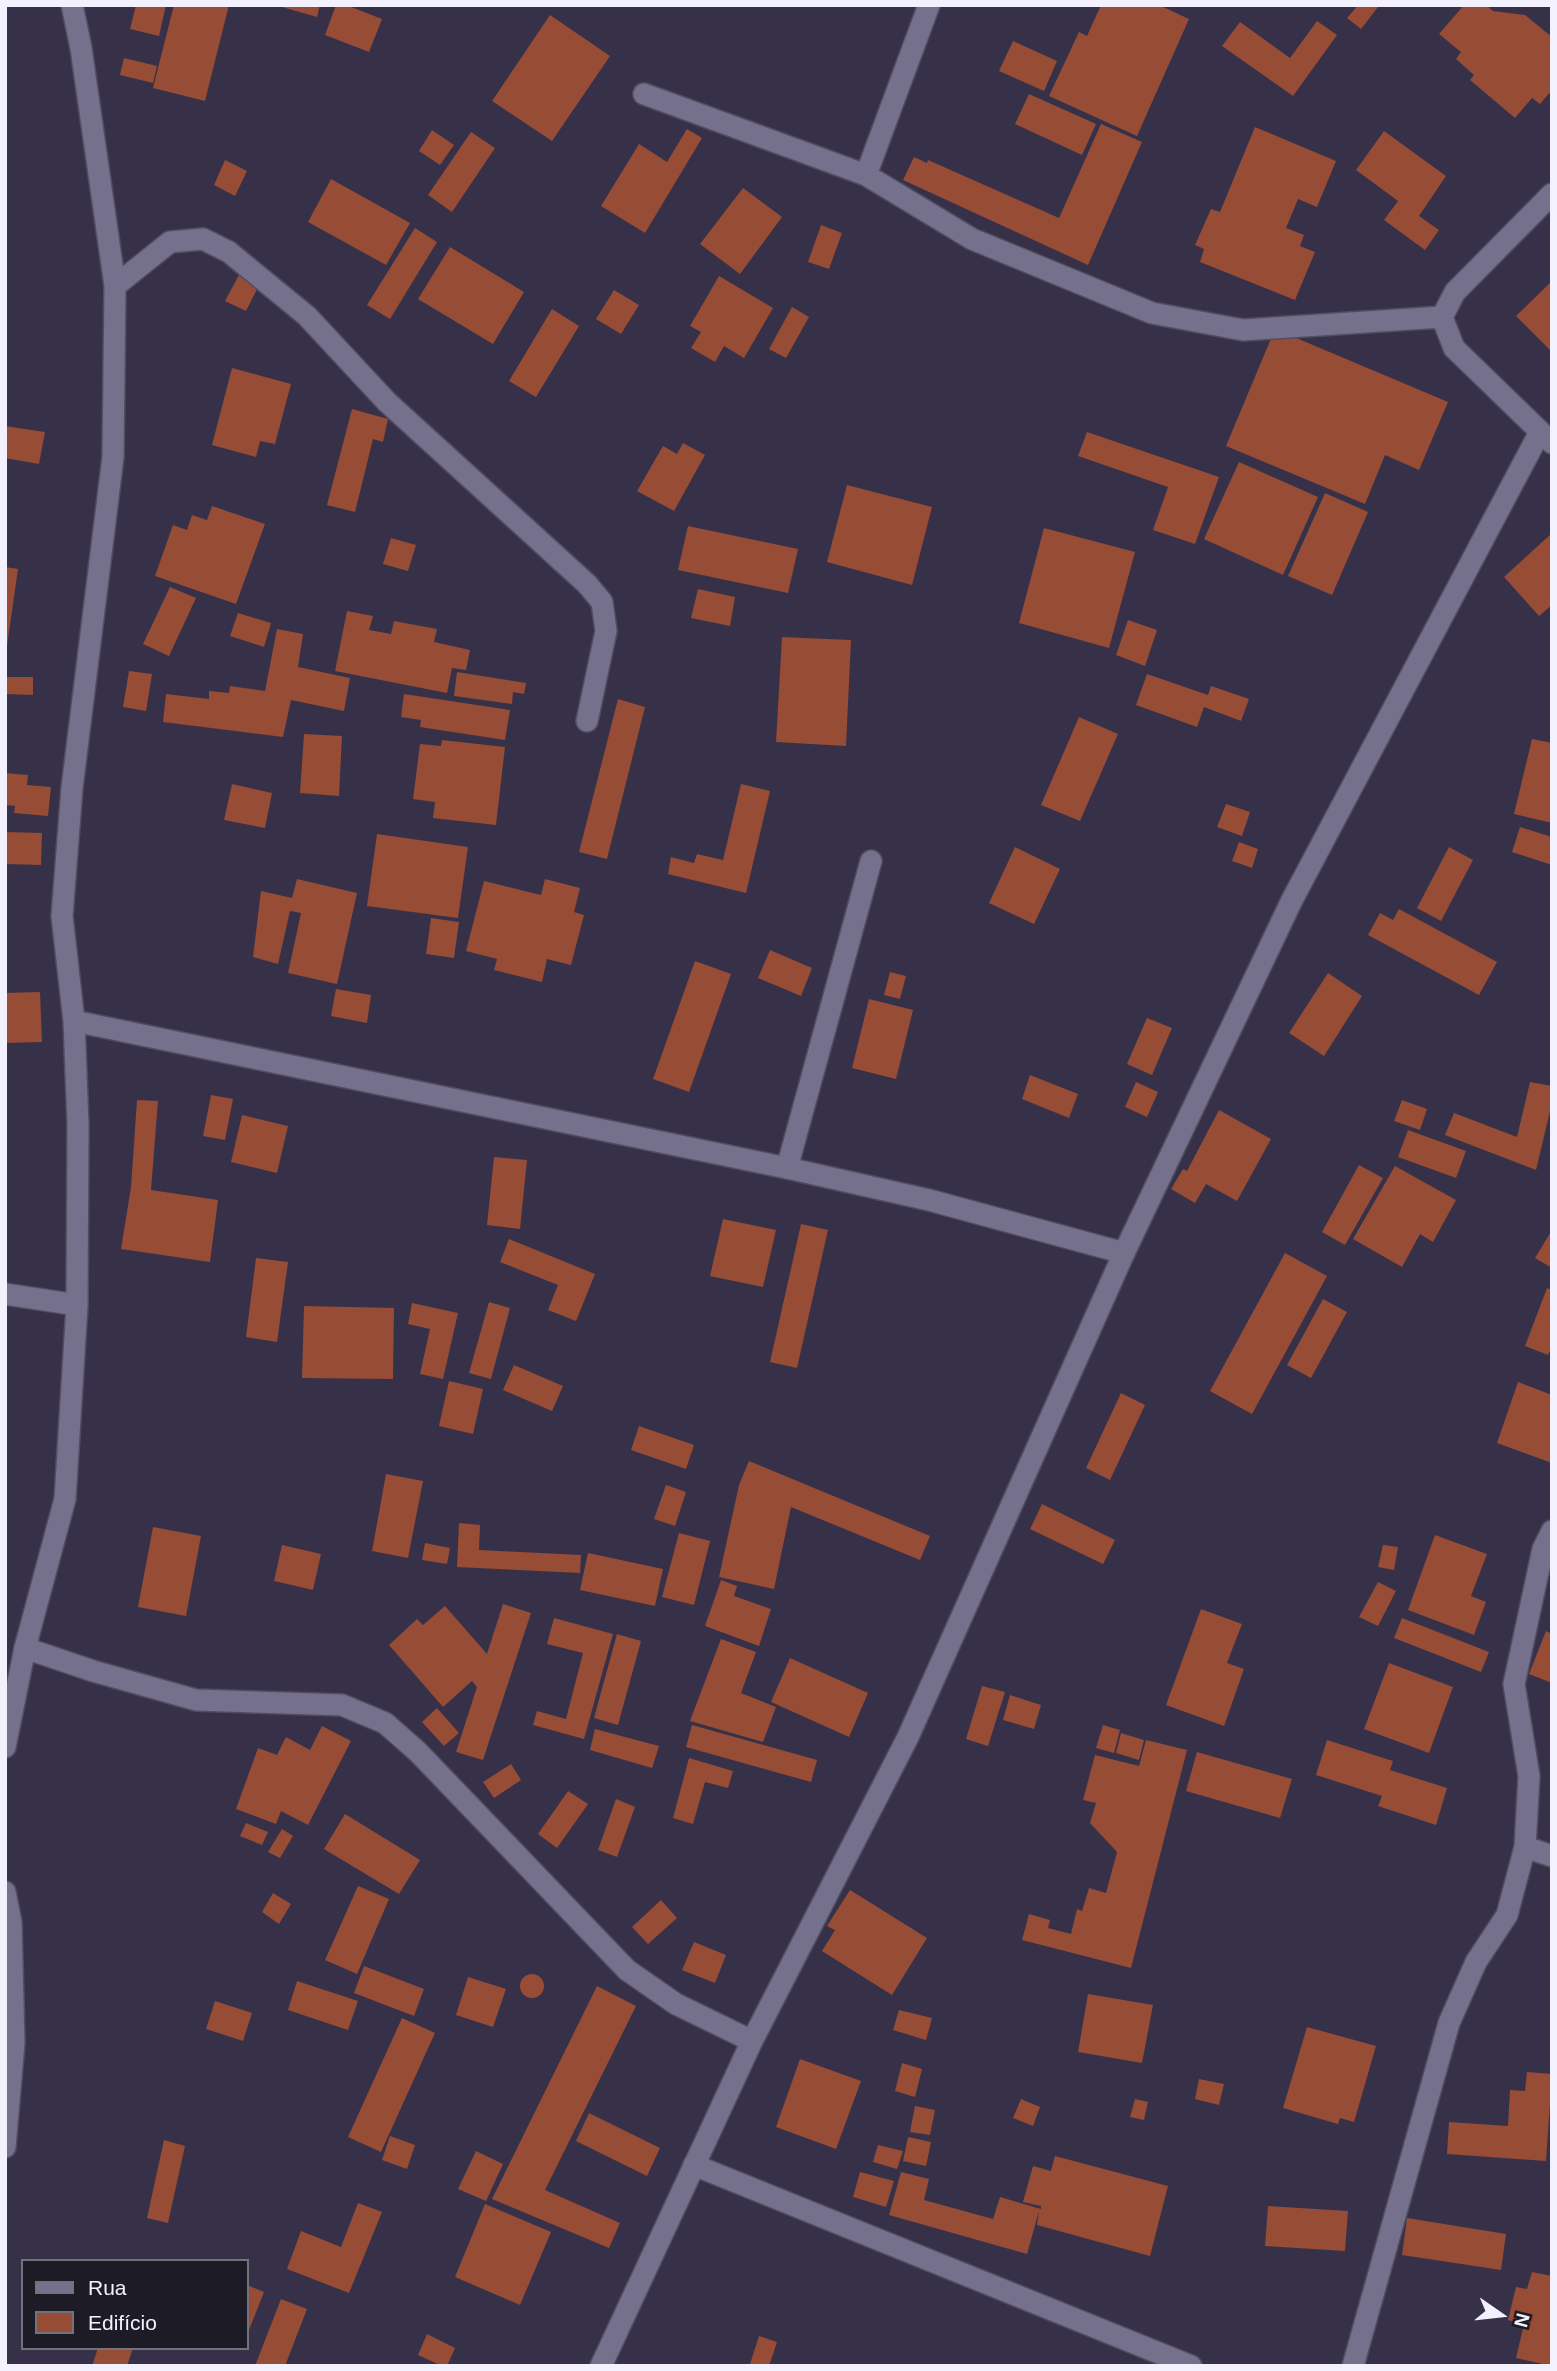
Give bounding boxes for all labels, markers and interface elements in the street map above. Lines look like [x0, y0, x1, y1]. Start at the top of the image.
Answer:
legend [21, 2259, 248, 2350]
text: Rua [88, 2276, 127, 2299]
north arrow [1466, 2280, 1536, 2350]
text: Edifício [88, 2311, 157, 2334]
text: N [1510, 2311, 1534, 2329]

